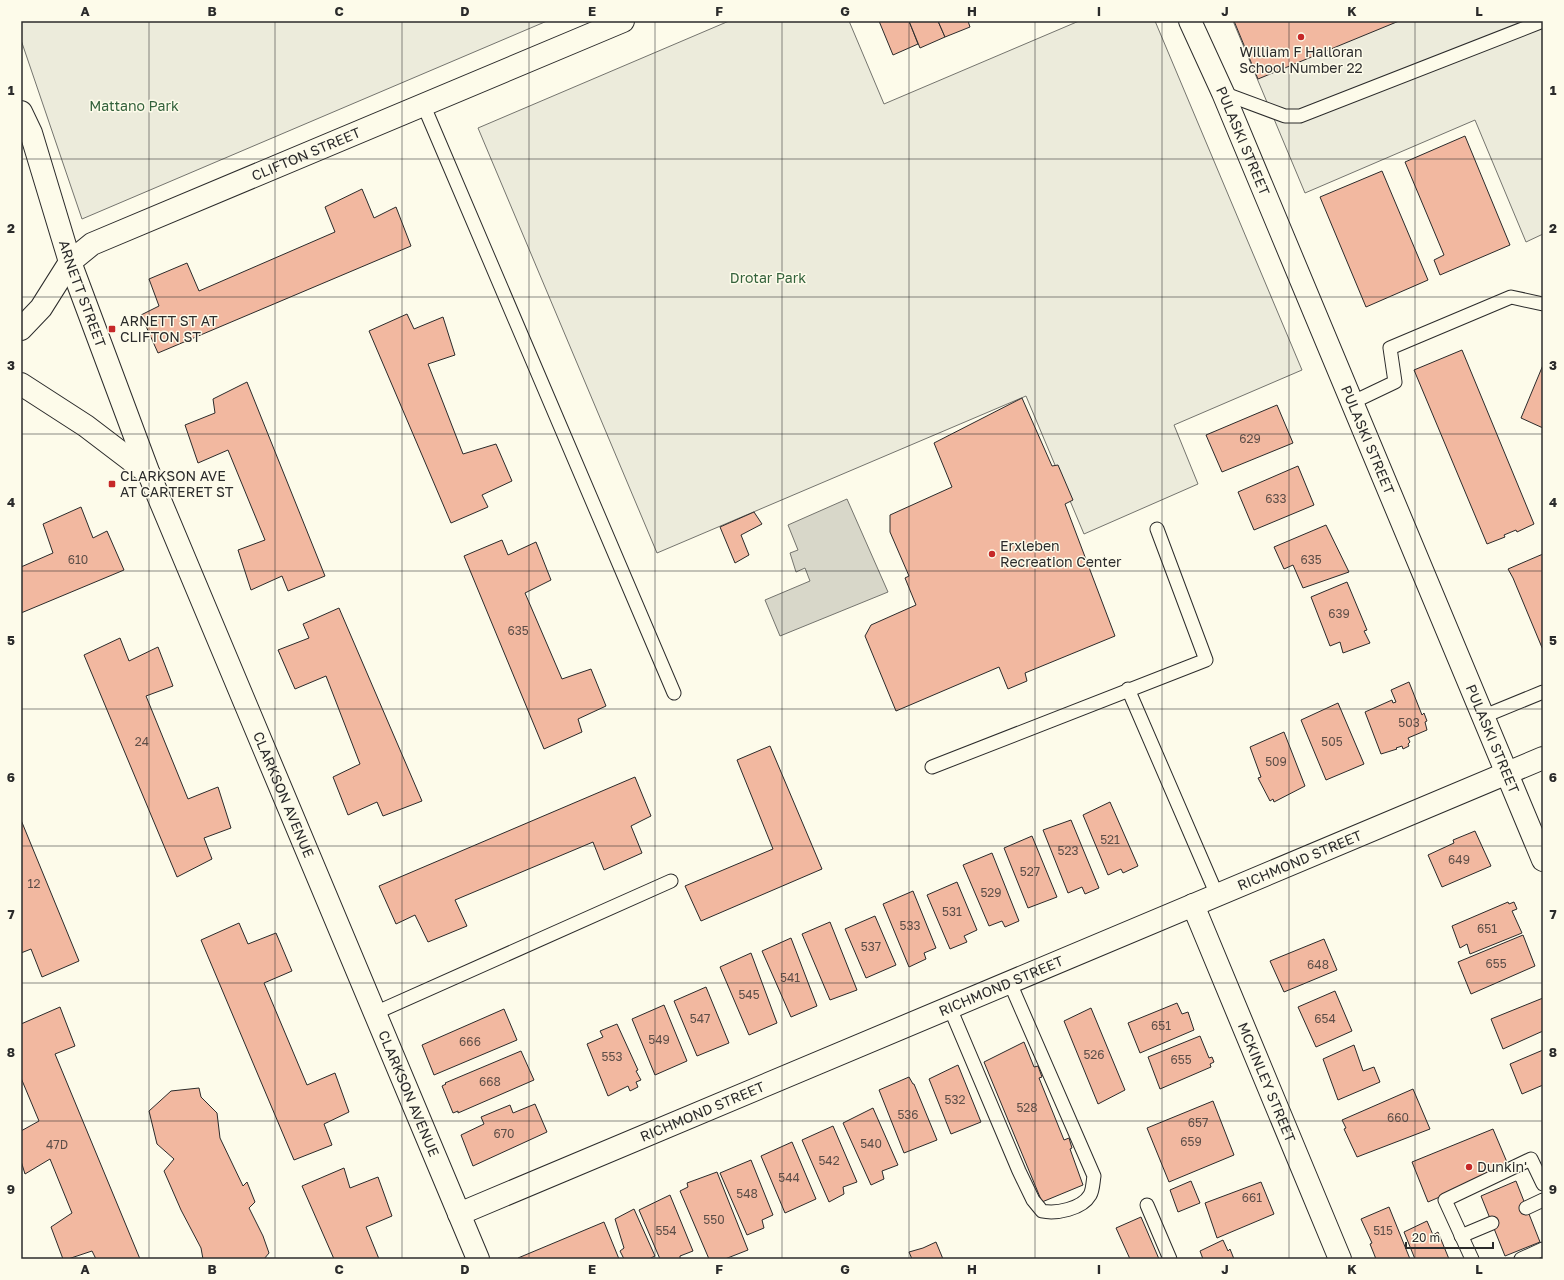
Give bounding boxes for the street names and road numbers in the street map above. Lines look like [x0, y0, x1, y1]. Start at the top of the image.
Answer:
street label: PULASKI STREET [1213, 83, 1274, 198]
street label: CLIFTON STREET [249, 123, 363, 184]
street label: ARNETT STREET [56, 238, 110, 350]
street label: PULASKI STREET [1338, 383, 1399, 497]
street label: PULASKI STREET [1463, 682, 1523, 796]
street label: CLARKSON AVENUE [250, 729, 318, 860]
street label: RICHMOND STREET [1235, 826, 1365, 894]
street label: RICHMOND STREET [936, 952, 1066, 1019]
street label: MCKINLEY STREET [1235, 1020, 1300, 1145]
street label: CLARKSON AVENUE [375, 1028, 443, 1159]
street label: RICHMOND STREET [637, 1077, 767, 1145]

